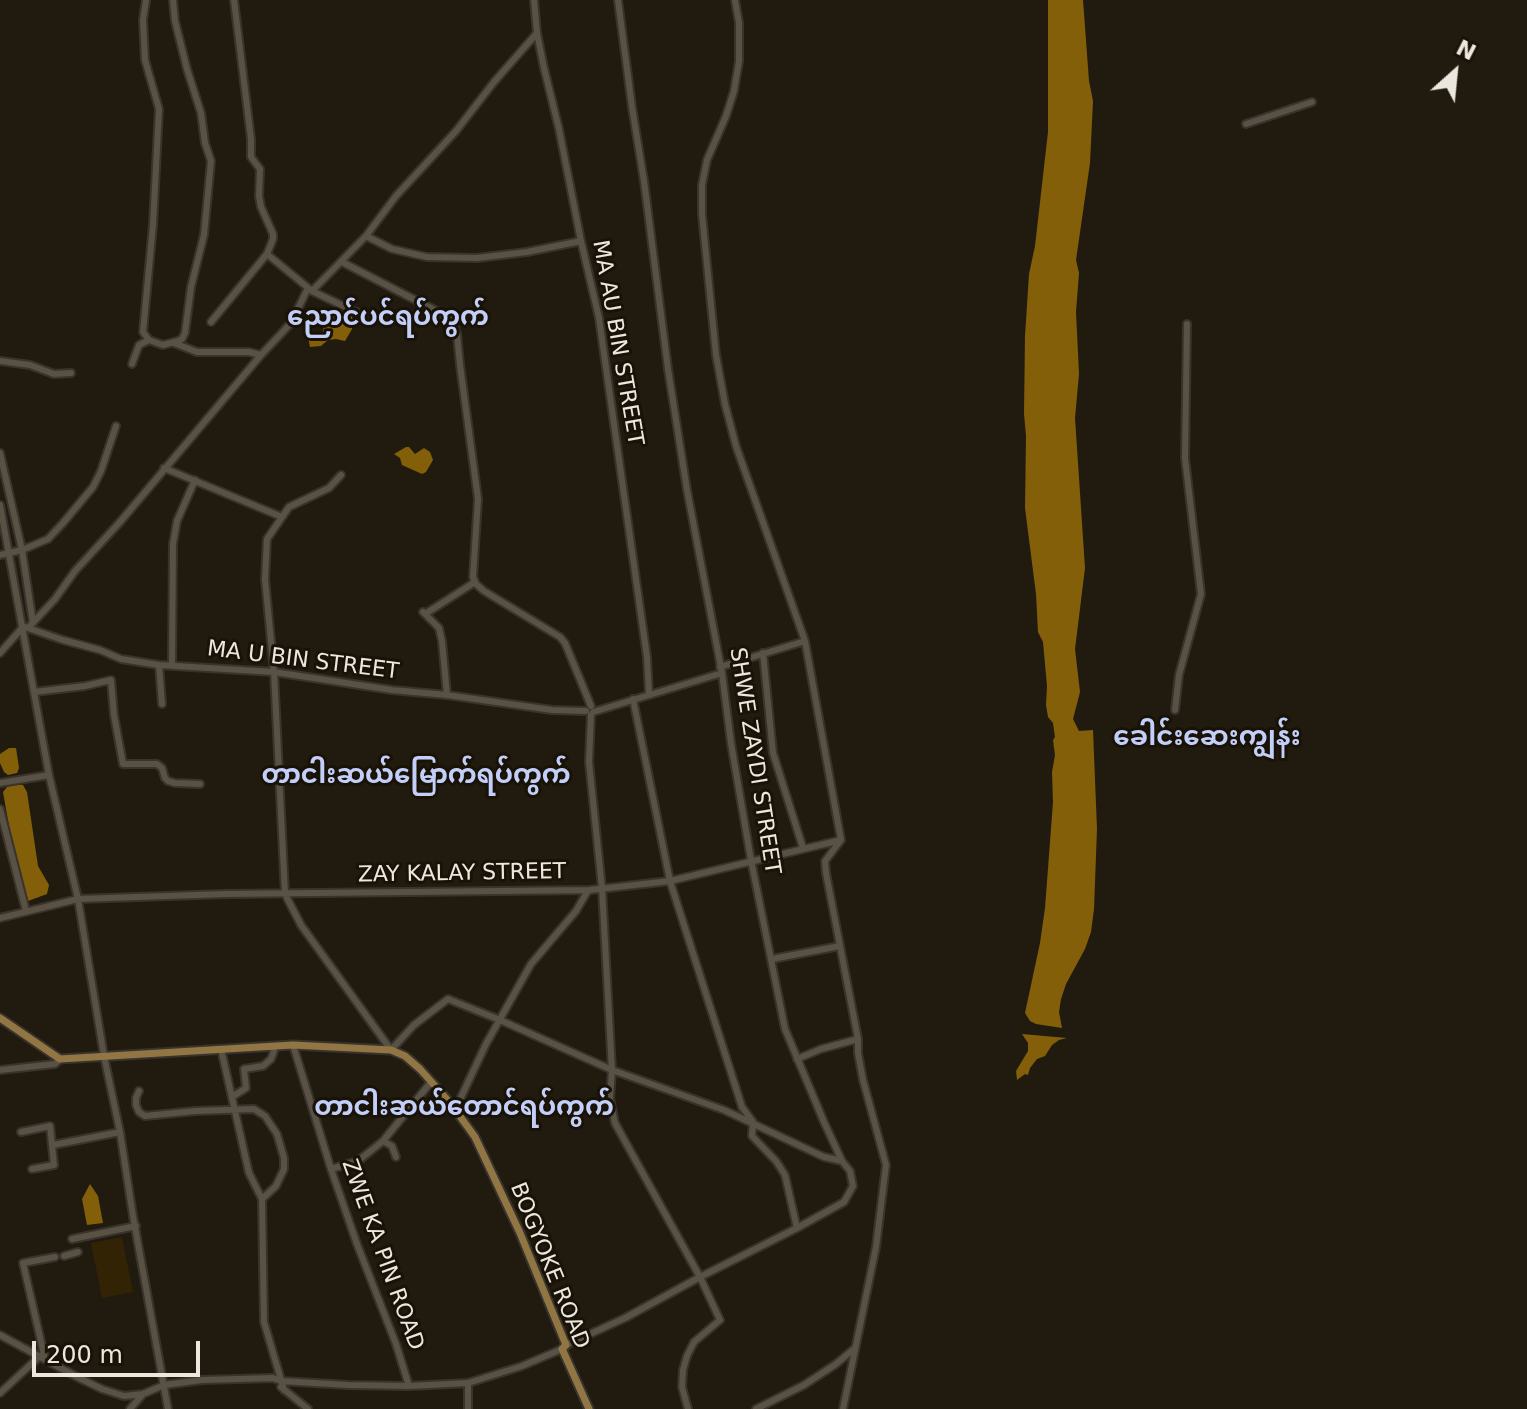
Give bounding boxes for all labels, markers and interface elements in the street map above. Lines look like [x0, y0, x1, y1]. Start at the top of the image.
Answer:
north arrow [1415, 32, 1495, 112]
text: N [1452, 35, 1480, 65]
street label: MA AU BIN STREET [586, 238, 648, 448]
district label: ညောင်ပင်ရပ်ကွက် [287, 302, 489, 334]
street label: MA U BIN STREET [206, 636, 400, 686]
street label: SHWE ZAYDI STREET [723, 646, 785, 876]
district label: ခေါင်းဆေးကျွန်း [1113, 722, 1301, 754]
district label: တာငါးဆယ်မြောက်ရပ်ကွက် [261, 760, 571, 792]
street label: ZAY KALAY STREET [358, 859, 566, 889]
district label: တာငါးဆယ်တောင်ရပ်ကွက် [314, 1092, 614, 1124]
street label: ZWE KA PIN ROAD [335, 1156, 429, 1354]
street label: BOGYOKE ROAD [504, 1179, 594, 1353]
scale bar [36, 1325, 204, 1375]
text: 200 m [46, 1341, 123, 1369]

